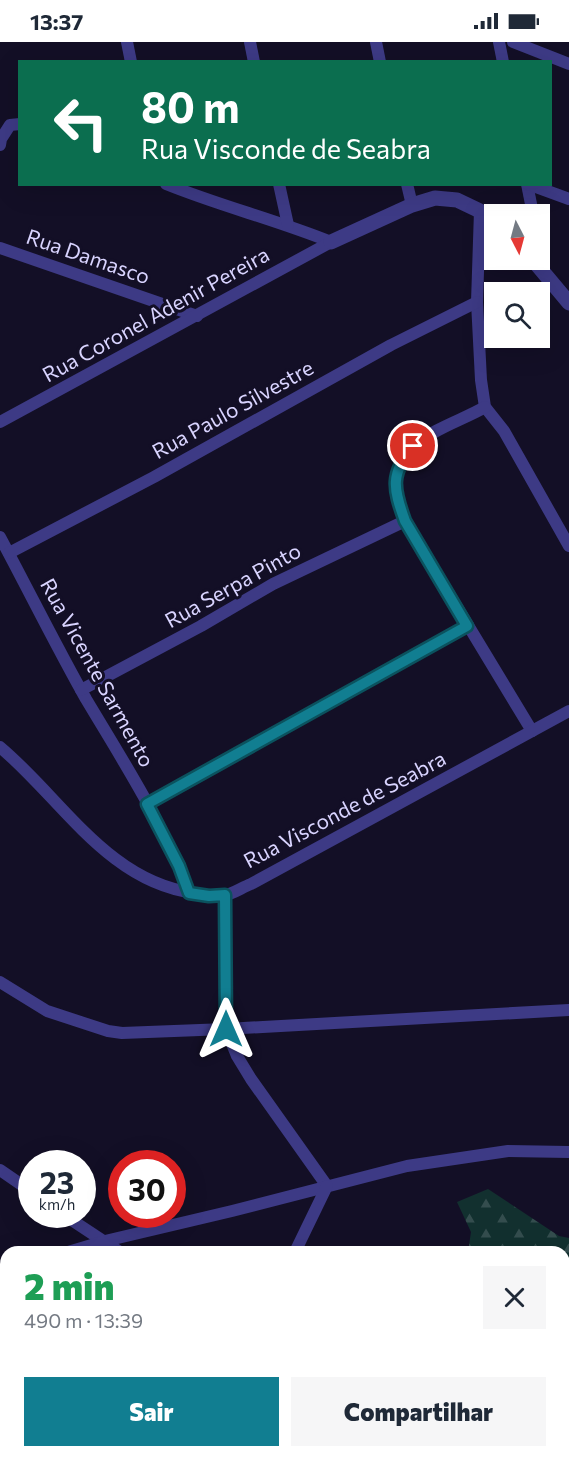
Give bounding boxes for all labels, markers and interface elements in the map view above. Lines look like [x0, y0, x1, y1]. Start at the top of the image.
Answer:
text: 13:37 [30, 8, 83, 35]
text: 80 m [141, 80, 240, 132]
icon: left [42, 84, 120, 162]
text: Rua Visconde de Seabra [141, 132, 431, 165]
north arrow [484, 204, 550, 270]
map controls [484, 204, 550, 348]
street label: Rua Damasco [23, 223, 154, 288]
street label: Rua Coronel Adenir Pereira [38, 241, 273, 387]
button: search [484, 282, 550, 348]
street label: Rua Paulo Silvestre [147, 354, 317, 463]
pin [387, 420, 438, 471]
icon: arrive [396, 429, 429, 462]
street label: Rua Serpa Pinto [160, 537, 305, 632]
street label: Rua Vicente Sarmento [36, 574, 161, 771]
street label: Rua Visconde de Seabra [239, 745, 450, 873]
position arrow [194, 997, 258, 1061]
speed limit sign: 30 [108, 1150, 186, 1228]
text: 23 [40, 1163, 74, 1200]
text: km/h [39, 1195, 75, 1213]
text: 2 min [24, 1263, 114, 1307]
button: close [483, 1266, 546, 1329]
text: 490 m · 13:39 [24, 1308, 143, 1332]
button: Sair [24, 1377, 279, 1446]
button: Compartilhar [291, 1377, 546, 1446]

